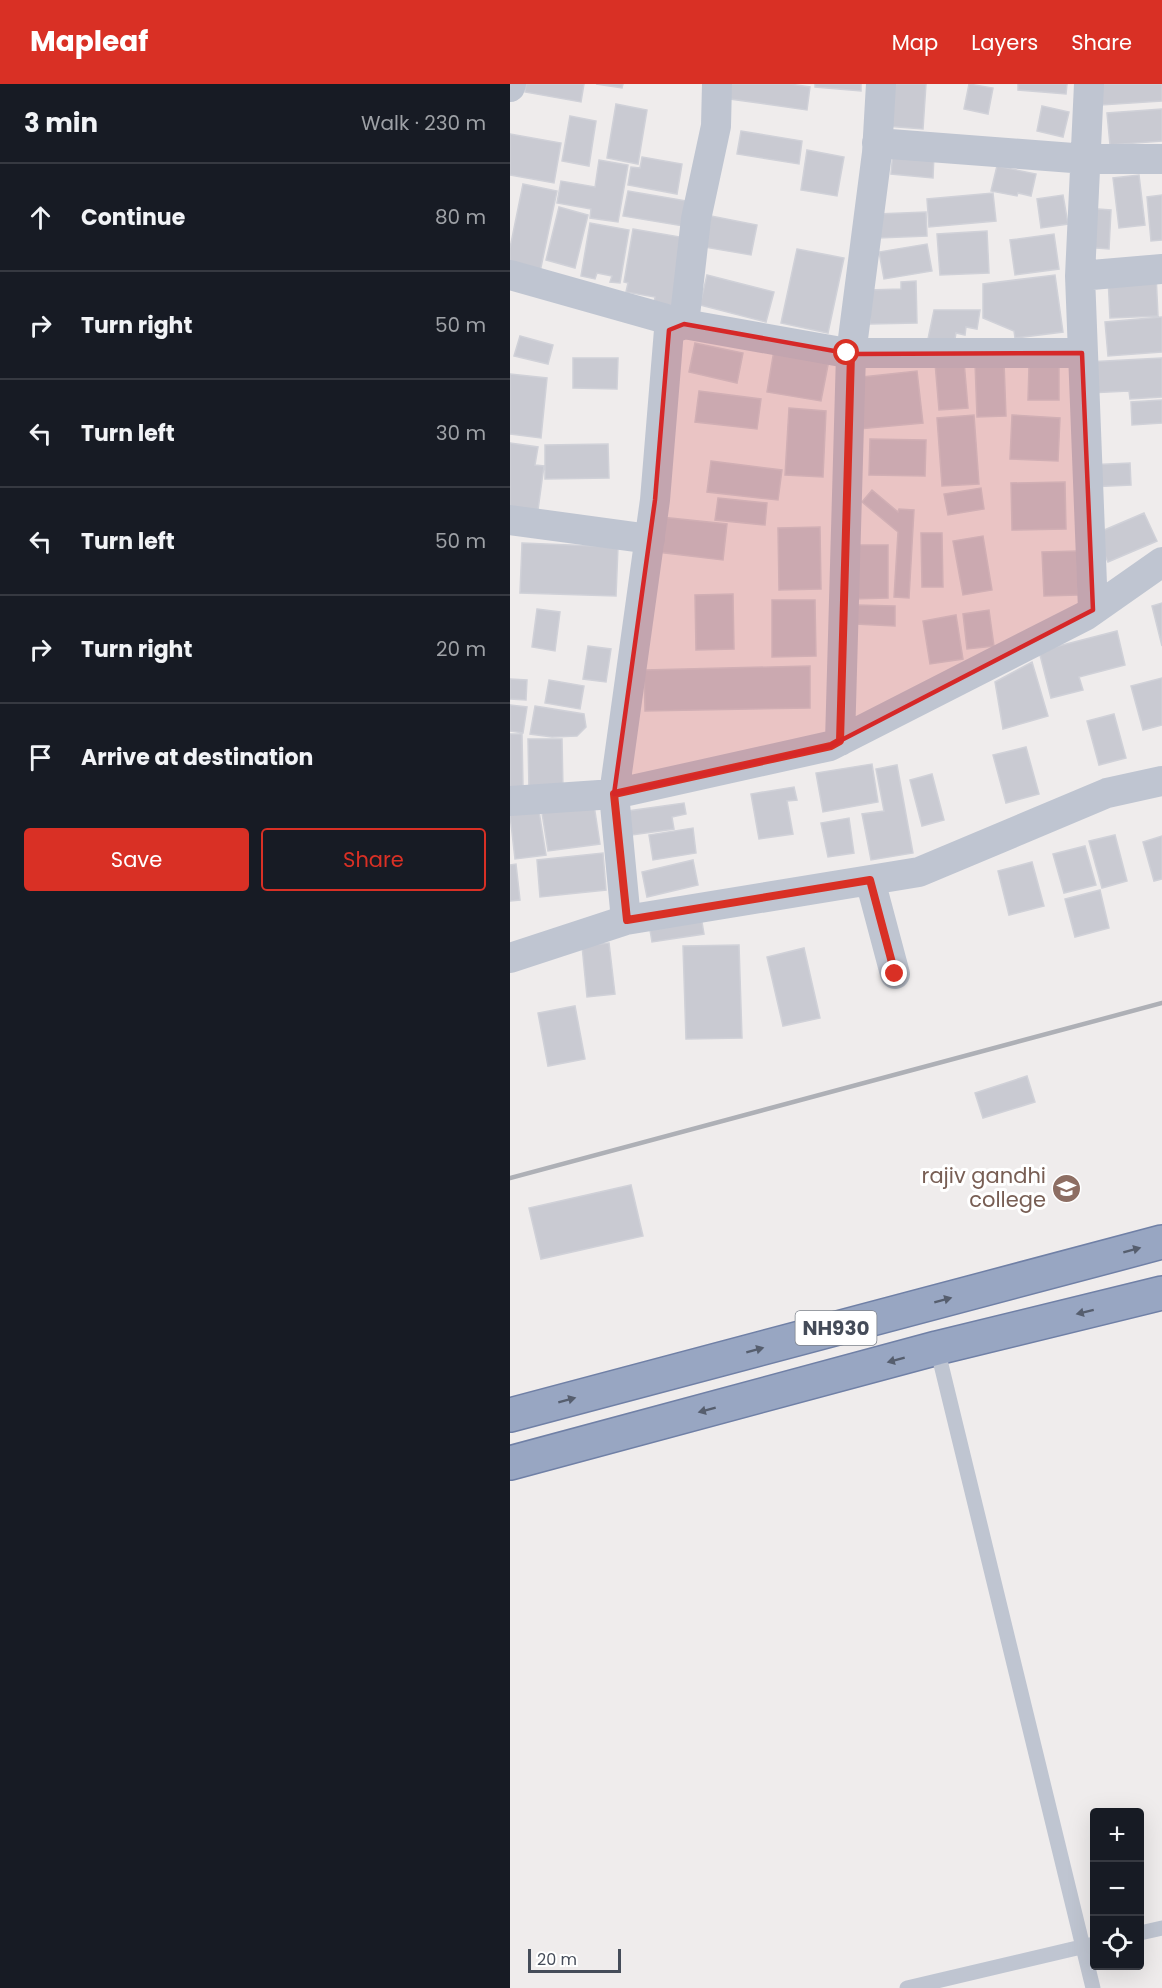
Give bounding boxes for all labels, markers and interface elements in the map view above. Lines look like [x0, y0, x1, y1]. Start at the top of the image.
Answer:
text: Mapleaf [30, 22, 148, 61]
text: Map [892, 28, 938, 57]
text: Layers [971, 28, 1038, 57]
text: Share [1071, 28, 1132, 57]
text: 3 min [24, 105, 98, 141]
text: Walk · 230 m [361, 109, 486, 137]
icon: ahead [24, 201, 57, 234]
text: Continue [81, 202, 185, 233]
text: 80 m [435, 203, 486, 231]
icon: right [24, 309, 57, 342]
text: Turn right [81, 310, 192, 341]
text: 50 m [435, 311, 486, 339]
route start [833, 339, 859, 365]
icon: left [24, 417, 57, 450]
text: Turn left [81, 418, 175, 449]
text: 30 m [436, 419, 486, 447]
icon: left [24, 525, 57, 558]
text: Turn left [81, 526, 175, 557]
text: 50 m [435, 527, 486, 555]
icon: right [24, 633, 57, 666]
text: Turn right [81, 634, 192, 665]
text: 20 m [436, 635, 486, 663]
icon: arrive [24, 741, 57, 774]
text: Arrive at destination [81, 742, 313, 773]
button: Save [24, 828, 249, 891]
button: Share [261, 828, 486, 891]
route end [881, 960, 907, 986]
place label: rajiv gandhi college [922, 1161, 1046, 1214]
school or university icon: rajiv gandhi college [1051, 1172, 1083, 1204]
one-way arrow [1123, 1244, 1141, 1254]
one-way arrow [934, 1294, 953, 1304]
one-way arrow [1076, 1307, 1094, 1317]
road number: NH930 [796, 1311, 876, 1345]
one-way arrow [746, 1344, 764, 1354]
one-way arrow [887, 1355, 905, 1365]
one-way arrow [557, 1394, 576, 1404]
one-way arrow [698, 1406, 716, 1415]
map controls [1090, 1808, 1144, 1970]
button: + [1090, 1808, 1144, 1862]
button: − [1090, 1862, 1144, 1916]
button: locate [1090, 1916, 1144, 1970]
scale bar [528, 1946, 621, 1974]
text: 20 m [537, 1948, 577, 1971]

